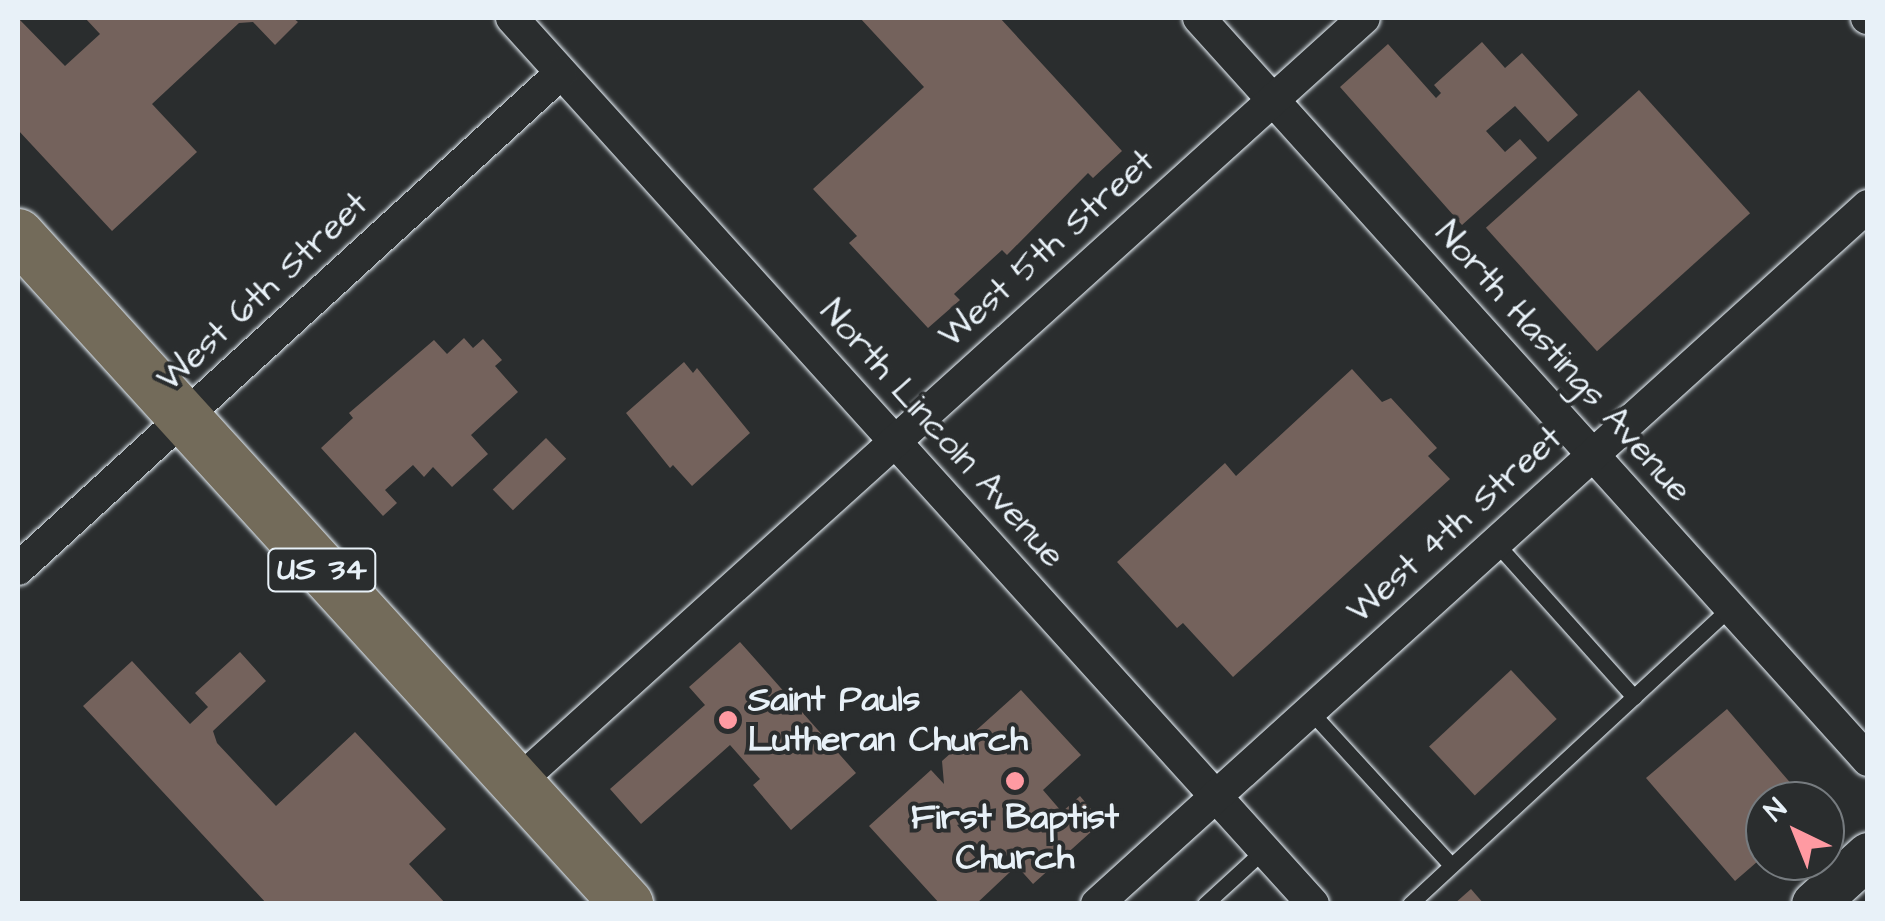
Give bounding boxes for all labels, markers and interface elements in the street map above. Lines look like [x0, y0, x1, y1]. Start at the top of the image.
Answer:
street label: West 5th Street [930, 141, 1164, 357]
street label: West 6th Street [149, 184, 377, 400]
street label: North Hastings Avenue [1426, 213, 1700, 511]
street label: North Lincoln Avenue [811, 291, 1073, 577]
street label: West 4th Street [1339, 417, 1571, 633]
road number: US 34 [267, 543, 377, 597]
place label: Saint Pauls Lutheran Church [748, 679, 1028, 761]
marker: Saint Pauls Lutheran Church [717, 709, 739, 731]
marker: First Baptist Church [1004, 770, 1026, 792]
north arrow [1745, 781, 1845, 881]
text: N [1756, 790, 1795, 830]
place label: First Baptist Church [911, 797, 1119, 879]

